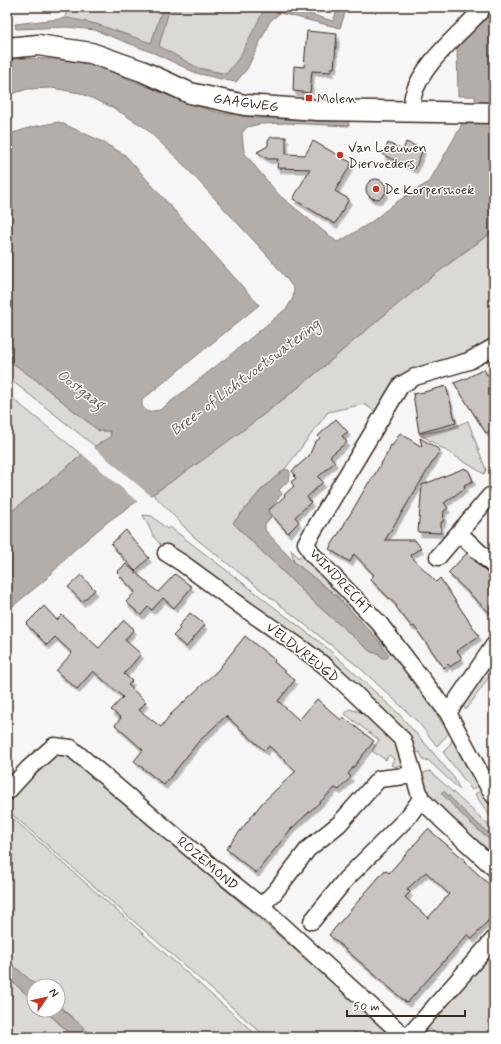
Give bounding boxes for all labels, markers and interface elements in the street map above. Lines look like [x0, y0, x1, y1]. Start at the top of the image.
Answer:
street label: GAAGWEG [212, 90, 280, 116]
place label: Molen [317, 90, 356, 108]
marker: Molen [304, 93, 314, 103]
place label: Van Leeuwen Diervoeders [348, 139, 427, 173]
marker: Van Leeuwen Diervoeders [335, 150, 345, 160]
place label: De Korpershoek [384, 181, 474, 199]
marker: De Korpershoek [371, 184, 381, 194]
water label: Bree- of Lichtvoetswatering [167, 314, 326, 442]
water label: Oostgaag [51, 365, 110, 417]
street label: WINDRECHT [305, 545, 375, 618]
street label: VELDVREUGD [262, 619, 343, 687]
street label: ROZEMOND [173, 833, 242, 895]
north arrow [26, 978, 66, 1018]
text: N [46, 986, 61, 1000]
scale bar [347, 992, 465, 1018]
text: 50 m [353, 999, 380, 1015]

